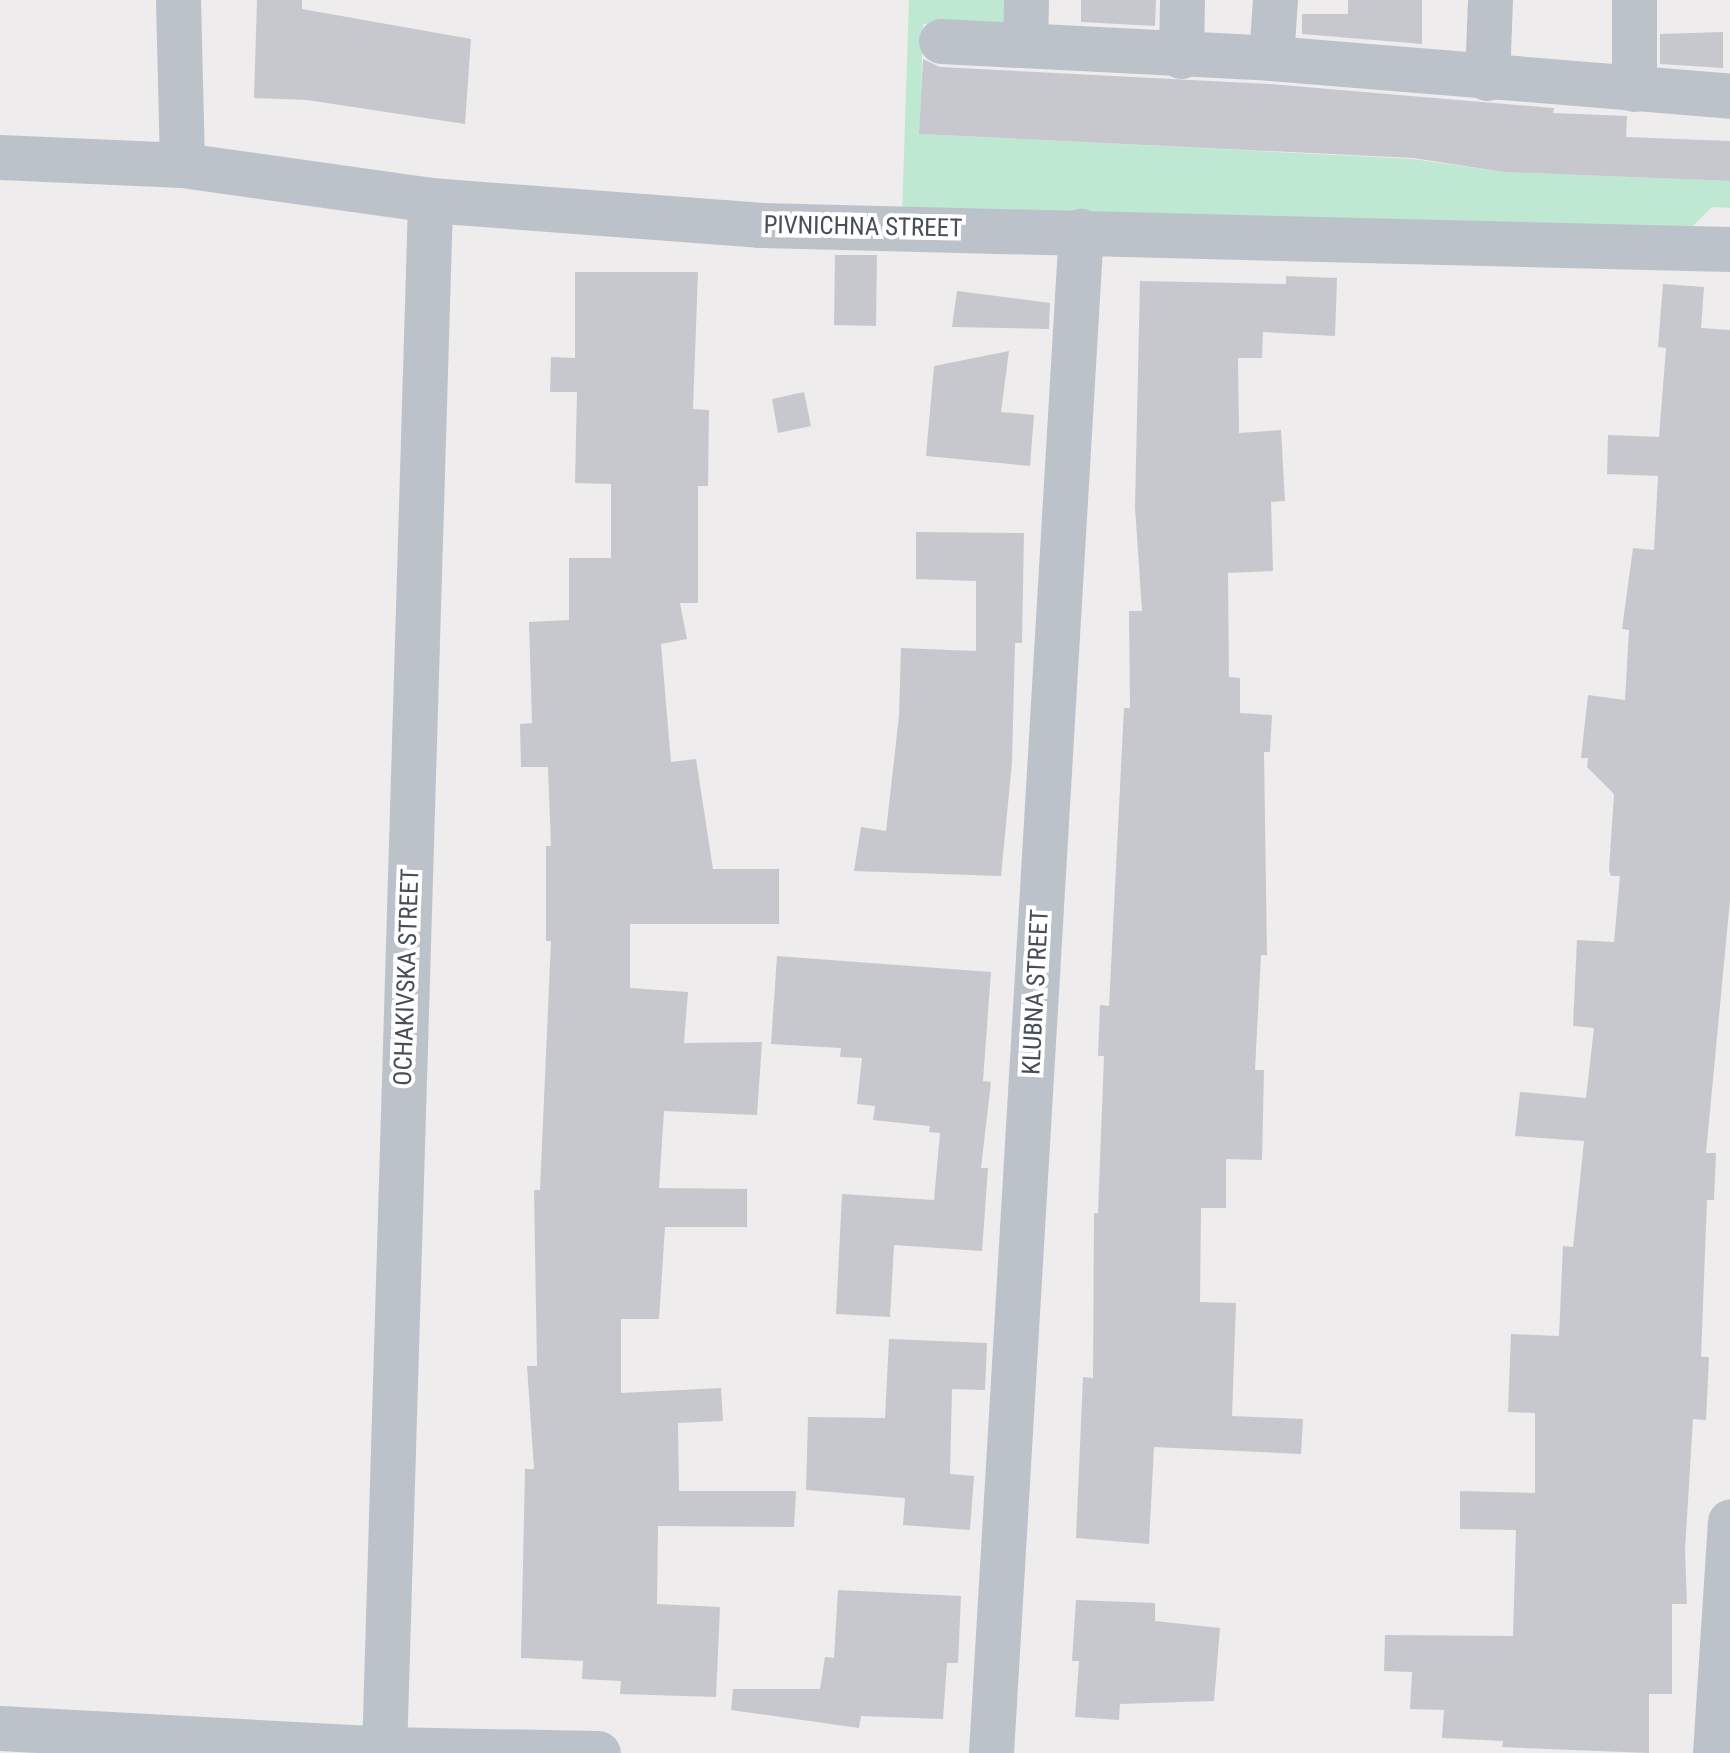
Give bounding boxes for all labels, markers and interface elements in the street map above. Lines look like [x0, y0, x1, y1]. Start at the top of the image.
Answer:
street label: PIVNICHNA STREET [763, 210, 963, 244]
street label: OCHAKIVSKA STREET [388, 868, 426, 1086]
street label: KLUBNA STREET [1017, 908, 1055, 1076]

